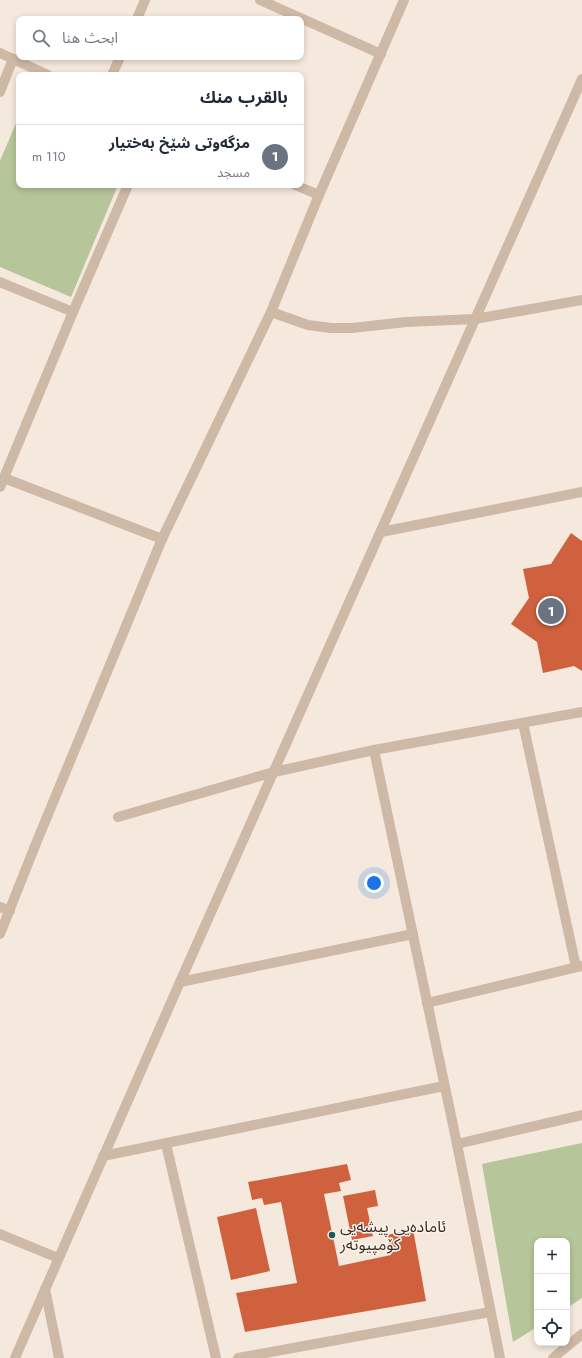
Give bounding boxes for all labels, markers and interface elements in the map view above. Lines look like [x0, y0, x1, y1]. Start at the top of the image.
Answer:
search box [16, 16, 304, 60]
icon: search [30, 27, 52, 49]
text: ابحث هنا [62, 27, 118, 49]
text: بالقرب منك [200, 85, 288, 109]
text: مزگەوتی شێخ بەختیار [109, 132, 250, 154]
text: 110 m [32, 147, 66, 166]
text: 1 [272, 147, 278, 166]
text: مسجد [217, 163, 250, 182]
pin: 1 [538, 596, 564, 626]
your location [364, 873, 384, 893]
place label: ئامادەیی پیشەیی کۆمپیوتەر [339, 1215, 446, 1256]
marker: ئامادەیی پیشەیی کۆمپیوتەر [327, 1230, 337, 1240]
map controls [534, 1238, 570, 1346]
button: + [534, 1238, 570, 1274]
button: − [534, 1274, 570, 1310]
button: locate [534, 1310, 570, 1346]

